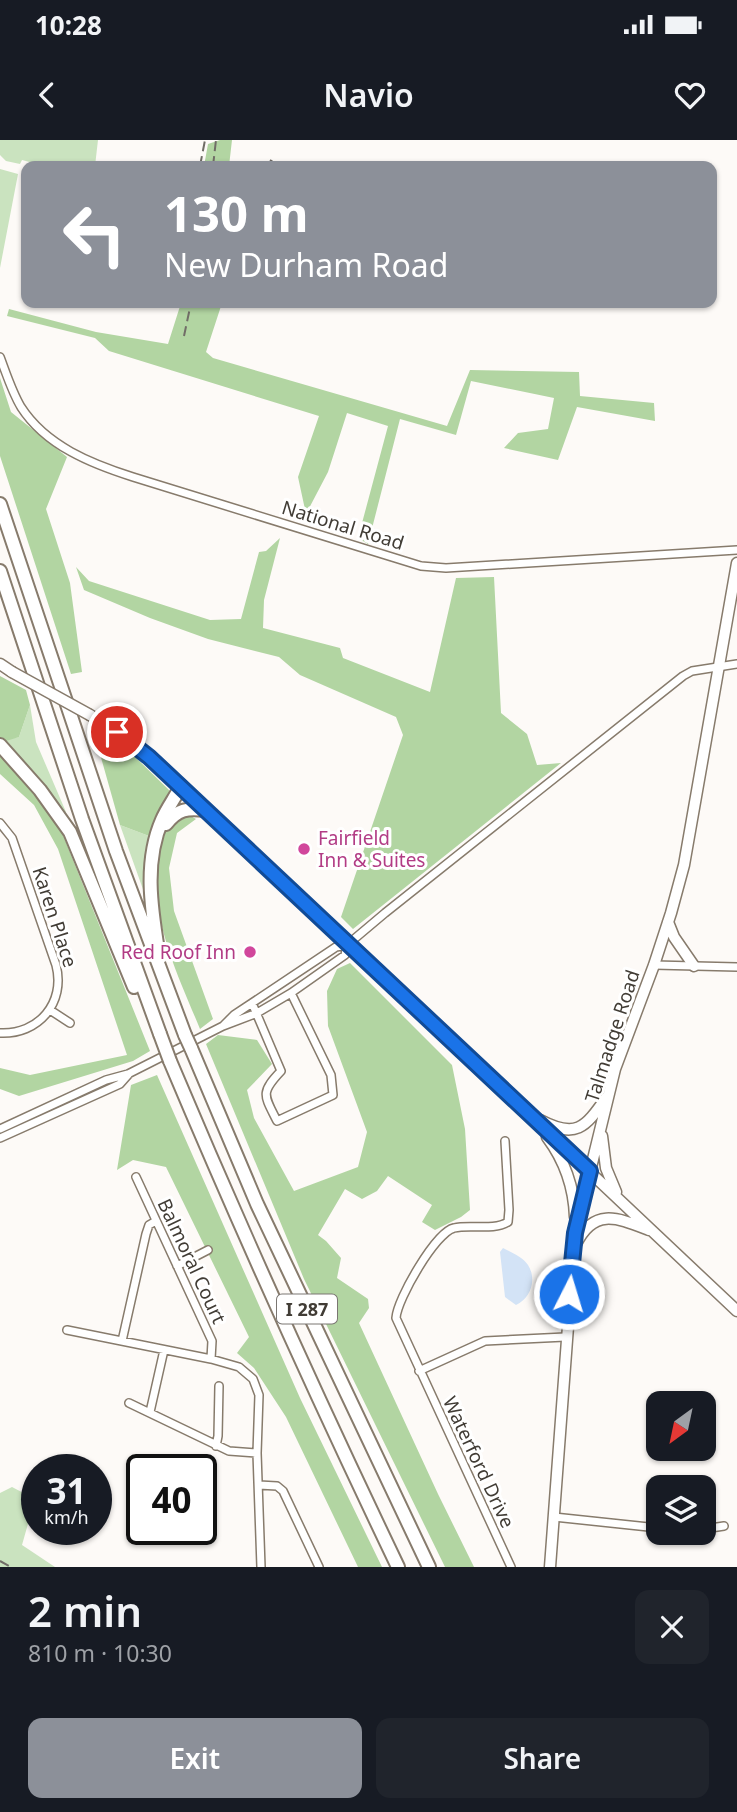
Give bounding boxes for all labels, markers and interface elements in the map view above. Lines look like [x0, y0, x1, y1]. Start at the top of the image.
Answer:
text: 10:28 [35, 7, 102, 43]
text: Navio [323, 73, 414, 116]
icon: back [28, 76, 66, 114]
icon: heart [671, 76, 709, 114]
text: 130 m [164, 180, 309, 246]
icon: left [49, 189, 140, 280]
text: New Durham Road [164, 243, 448, 286]
street label: National Road [279, 494, 407, 556]
pin [87, 702, 147, 762]
icon: arrive [98, 713, 136, 751]
place label: Fairfield Inn & Suites [318, 825, 425, 873]
marker: Fairfield Inn & Suites [296, 841, 312, 857]
street label: Karen Place [27, 863, 83, 971]
place label: Red Roof Inn [121, 939, 236, 965]
marker: Red Roof Inn [242, 944, 258, 960]
street label: Talmadge Road [578, 966, 646, 1106]
street label: Balmoral Court [152, 1194, 232, 1328]
position arrow [532, 1257, 606, 1331]
road number: I 287 [277, 1294, 337, 1324]
north arrow [646, 1391, 716, 1461]
map controls [646, 1391, 716, 1545]
street label: Waterford Drive [437, 1392, 521, 1532]
speed limit sign: 40 [126, 1454, 217, 1545]
text: 31 [46, 1467, 87, 1514]
button: layers [646, 1475, 716, 1545]
text: km/h [44, 1505, 89, 1529]
text: 2 min [28, 1582, 142, 1639]
button: close [635, 1590, 709, 1664]
text: 810 m · 10:30 [28, 1637, 172, 1669]
button: Exit [28, 1718, 362, 1798]
button: Share [376, 1718, 709, 1798]

